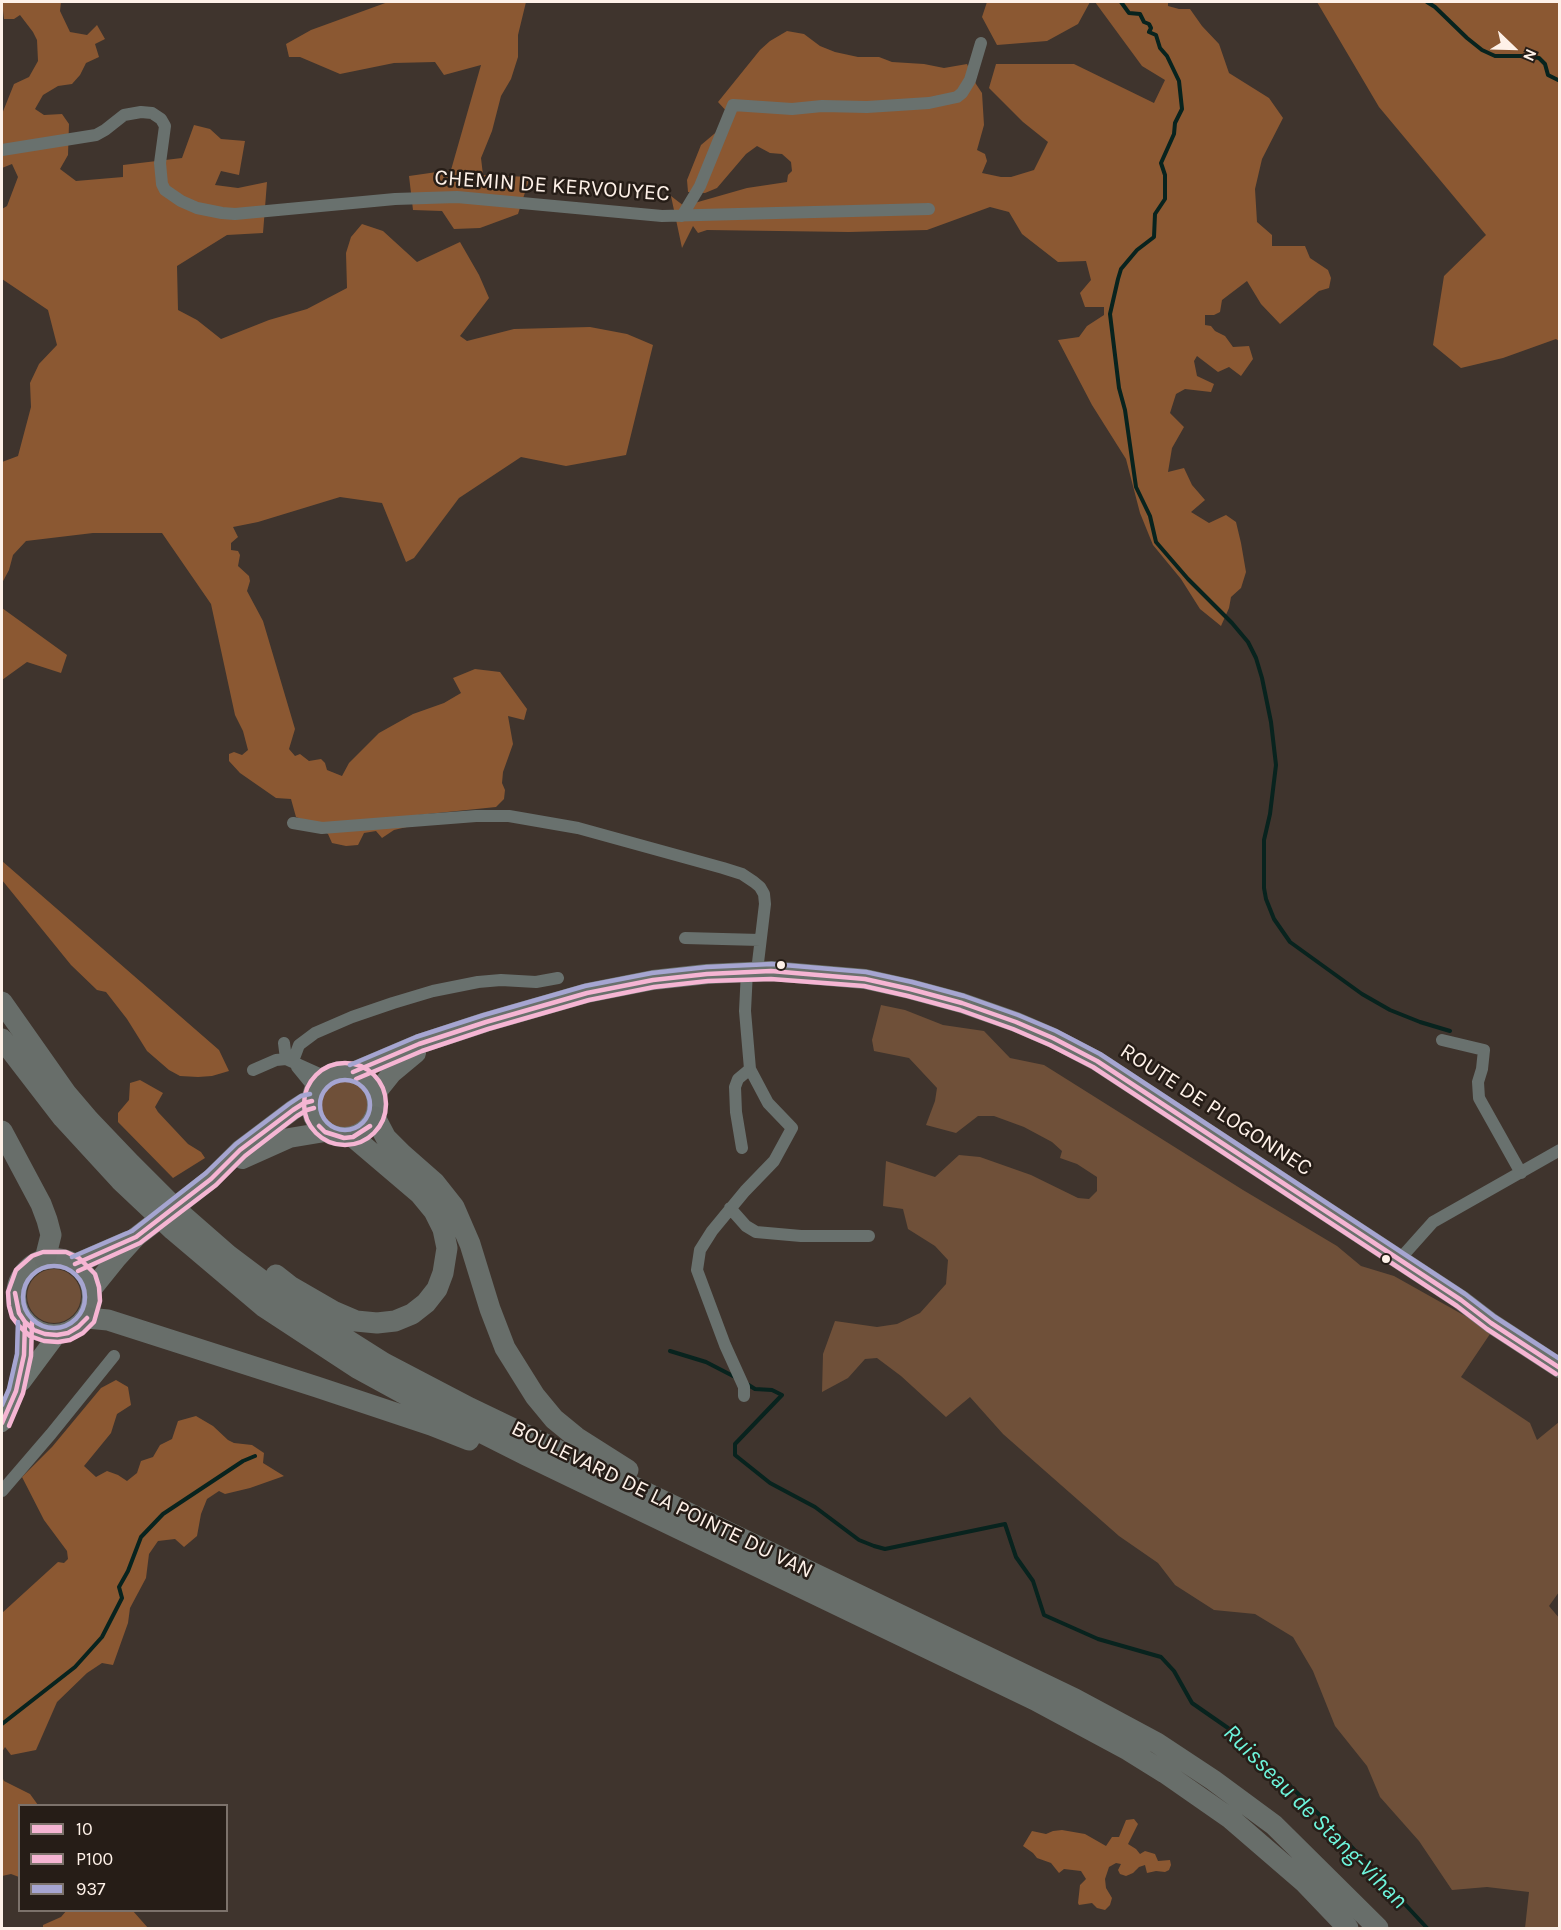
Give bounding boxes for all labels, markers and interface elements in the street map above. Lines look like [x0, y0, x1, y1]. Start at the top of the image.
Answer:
north arrow [1483, 18, 1543, 78]
text: N [1519, 46, 1541, 64]
street label: CHEMIN DE KERVOUYEC [434, 165, 670, 207]
unlabelled marker [775, 959, 787, 971]
street label: ROUTE DE PLOGONNEC [1115, 1038, 1317, 1182]
unlabelled marker [1380, 1253, 1392, 1265]
street label: BOULEVARD DE LA POINTE DU VAN [507, 1415, 817, 1585]
water label: Ruisseau de Stang-Vihan [1217, 1719, 1413, 1915]
legend [18, 1804, 228, 1912]
text: 10 [76, 1818, 93, 1840]
text: P100 [76, 1848, 113, 1870]
text: 937 [76, 1878, 106, 1900]

